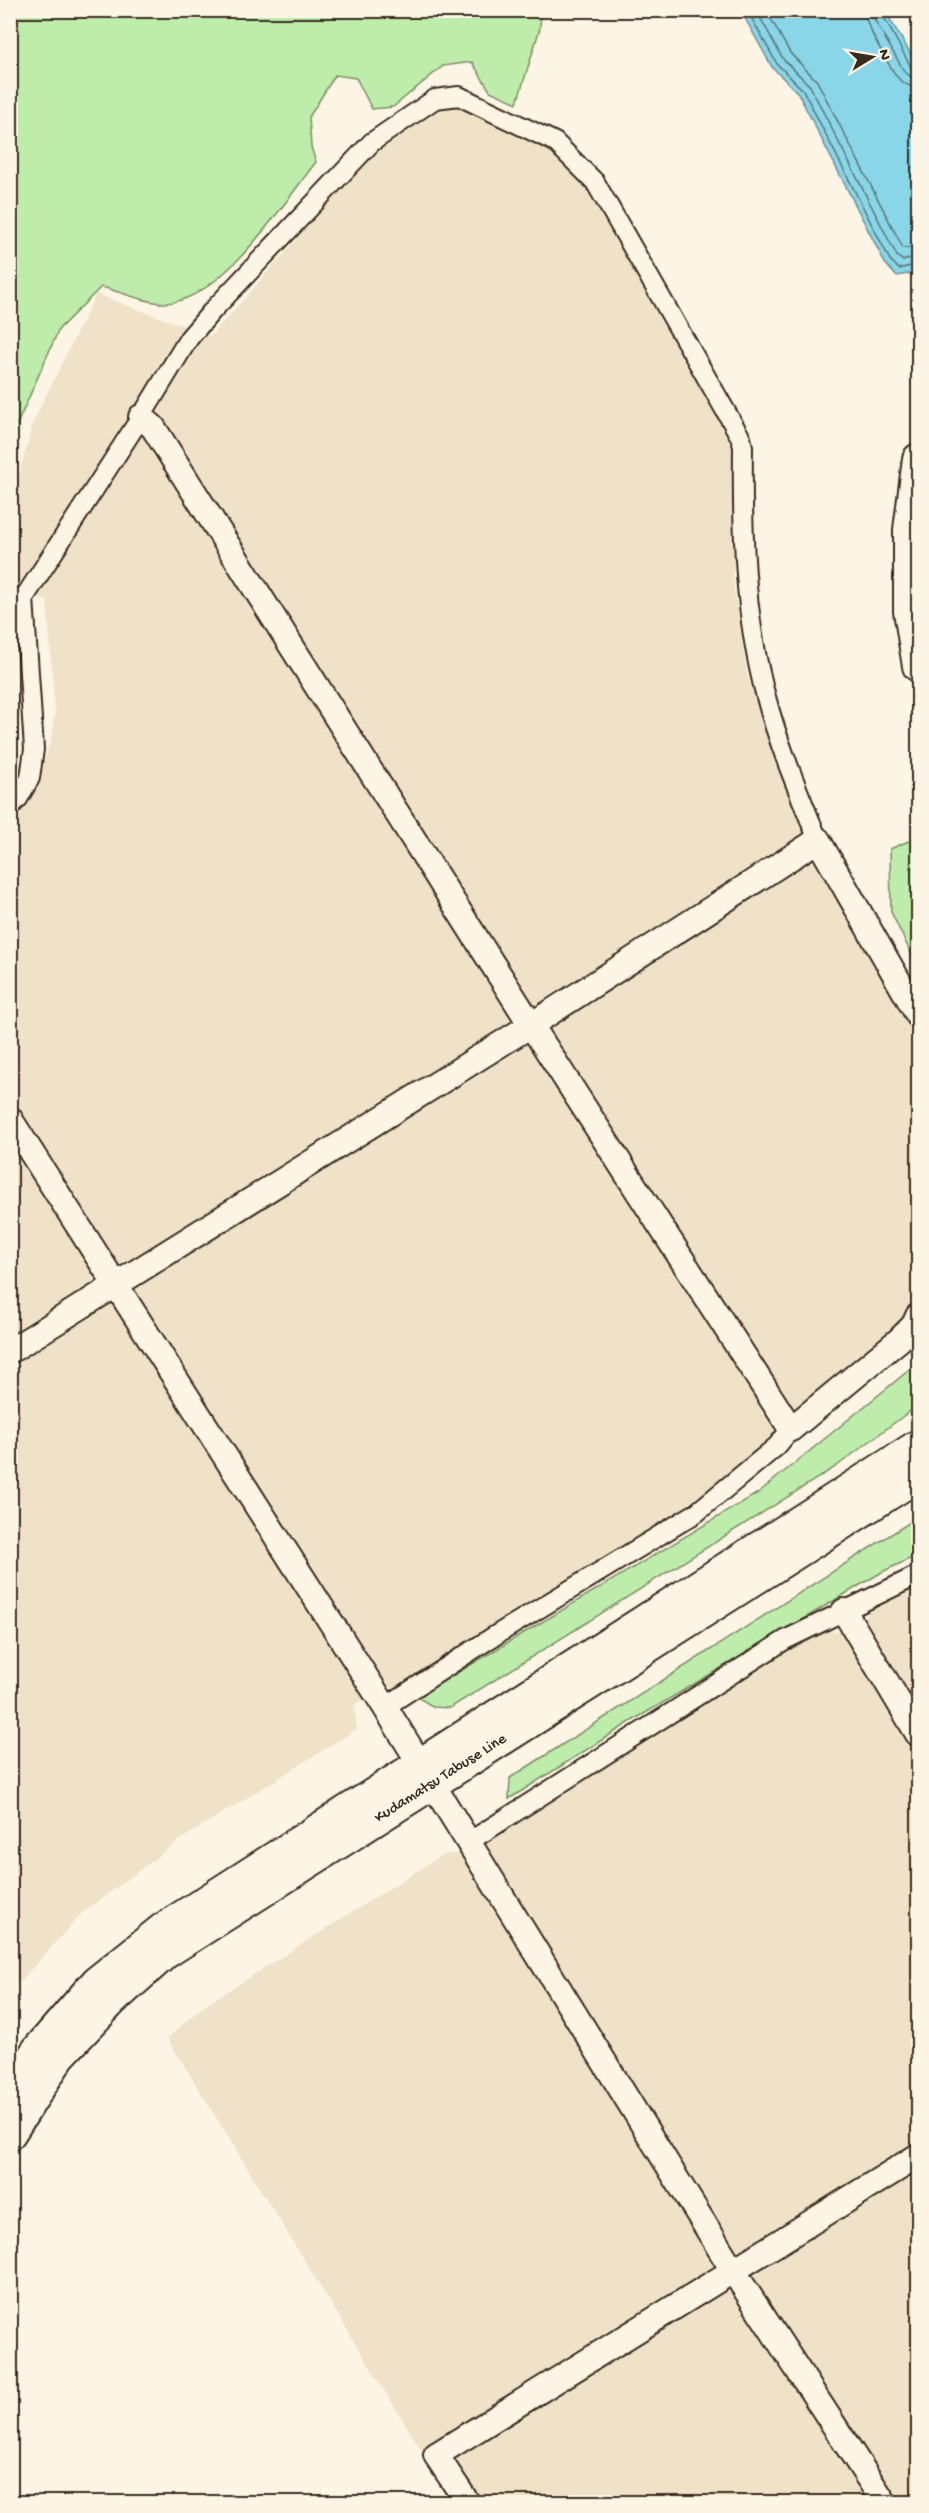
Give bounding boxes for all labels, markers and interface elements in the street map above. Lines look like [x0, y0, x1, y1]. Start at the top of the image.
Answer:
north arrow [842, 27, 902, 87]
text: N [873, 48, 894, 62]
street label: Kudamatsu Tabuse Line [371, 1729, 511, 1828]

